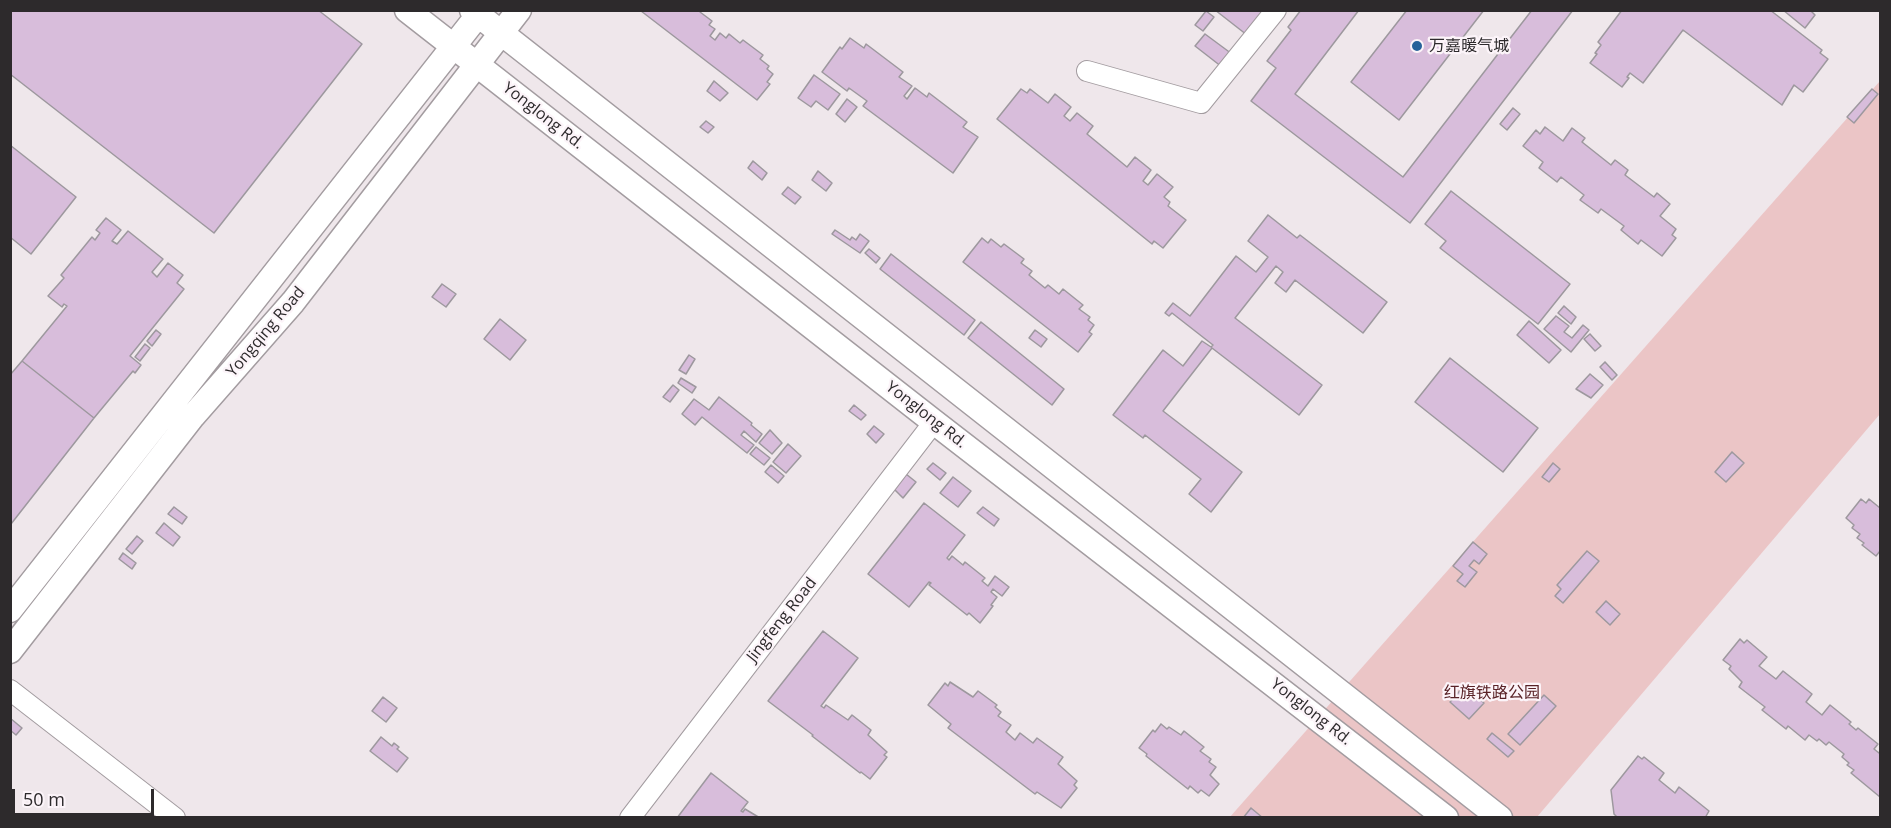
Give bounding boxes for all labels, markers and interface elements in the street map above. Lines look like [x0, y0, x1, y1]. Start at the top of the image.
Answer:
place label: 万嘉暖气城 [1429, 36, 1509, 56]
marker: 万嘉暖气城 [1410, 39, 1424, 53]
street label: Yonglong Rd. [499, 78, 587, 154]
street label: Yongqing Road [223, 283, 309, 381]
street label: Yonglong Rd. [882, 377, 970, 453]
street label: Jingfeng Road [743, 574, 821, 666]
street label: Yonglong Rd. [1267, 674, 1355, 750]
park label: 红旗铁路公园 [1444, 683, 1540, 703]
scale bar [15, 777, 158, 815]
text: 50 m [23, 787, 65, 811]

